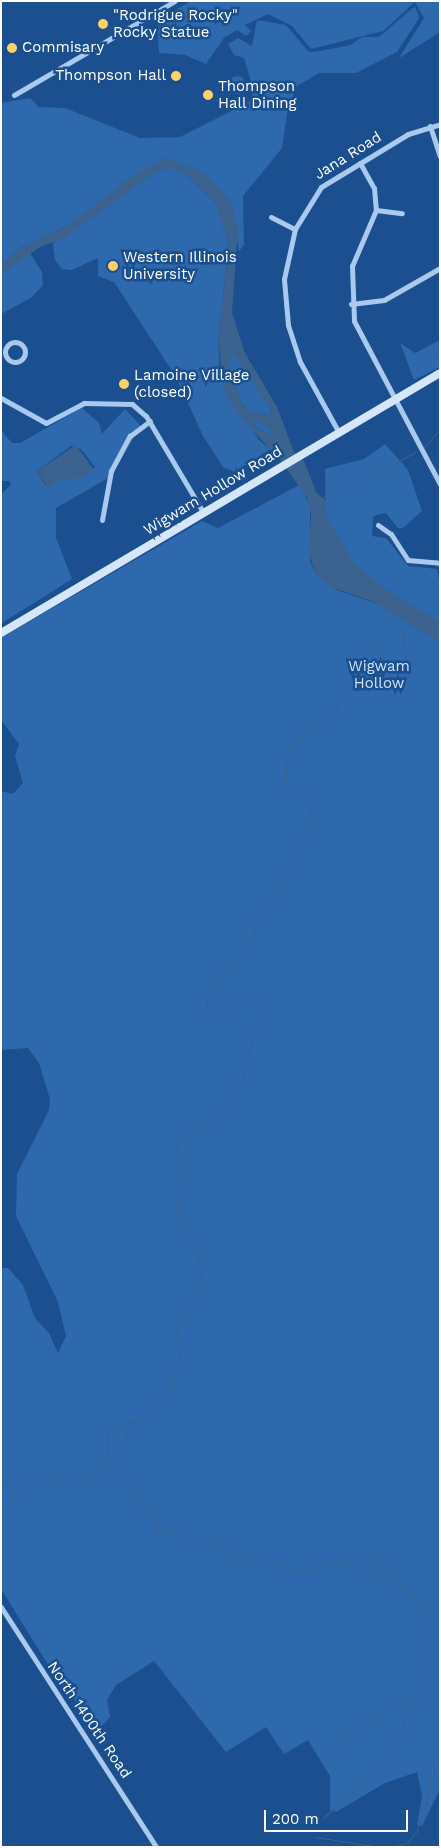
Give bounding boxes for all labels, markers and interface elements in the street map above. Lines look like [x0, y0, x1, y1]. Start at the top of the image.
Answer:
place label: "Rodrigue Rocky" Rocky Statue [113, 6, 238, 41]
marker: "Rodrigue Rocky" Rocky Statue [97, 18, 109, 30]
place label: Commisary [22, 39, 104, 57]
marker: Commisary [6, 42, 18, 54]
place label: Thompson Hall [55, 67, 166, 85]
marker: Thompson Hall [170, 70, 182, 82]
place label: Thompson Hall Dining [218, 77, 297, 112]
marker: Thompson Hall Dining [202, 89, 214, 101]
street label: Jana Road [311, 128, 385, 184]
place label: Western Illinois University [123, 248, 237, 283]
marker: Western Illinois University [107, 260, 119, 272]
place label: Lamoine Village (closed) [134, 366, 250, 401]
marker: Lamoine Village (closed) [118, 378, 130, 390]
street label: Wigwam Hollow Road [140, 442, 286, 540]
park label: Wigwam Hollow [348, 657, 410, 692]
street label: North 1400th Road [43, 1658, 135, 1782]
scale bar [266, 1800, 410, 1832]
text: 200 m [272, 1810, 319, 1828]

